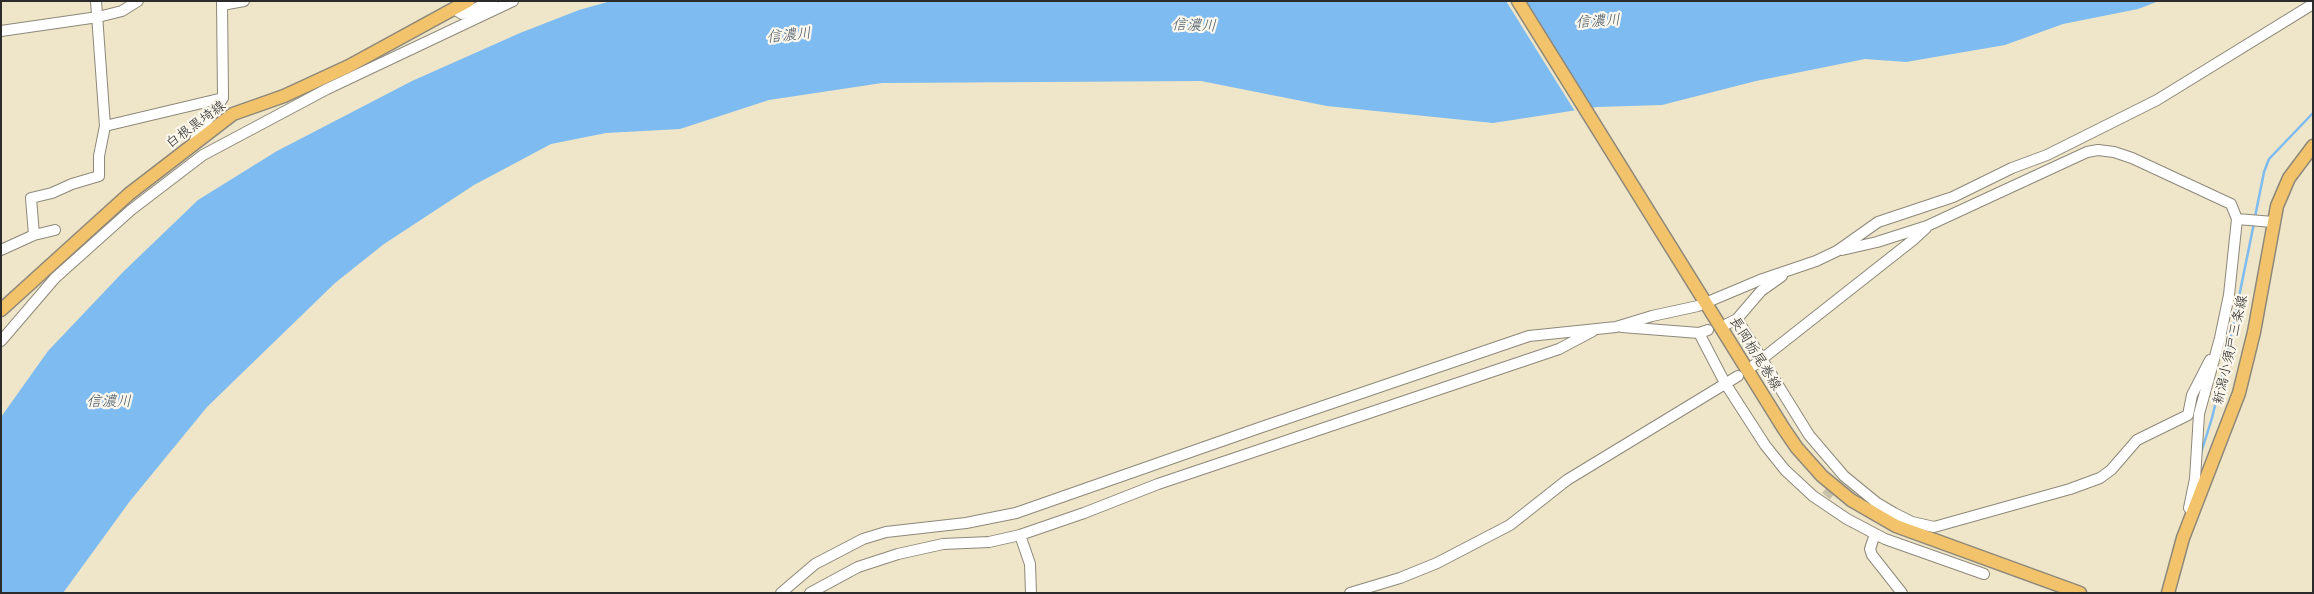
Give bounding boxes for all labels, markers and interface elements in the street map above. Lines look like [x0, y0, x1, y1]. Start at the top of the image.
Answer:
water label: 信濃川 [1575, 11, 1621, 33]
water label: 信濃川 [1171, 16, 1217, 36]
water label: 信濃川 [766, 25, 812, 47]
street label: 白根黒埼線 [163, 98, 229, 152]
street label: 新潟小須戸三条線 [2210, 294, 2252, 406]
street label: 長岡栃尾巻線 [1726, 314, 1784, 394]
water label: 信濃川 [87, 393, 131, 411]

